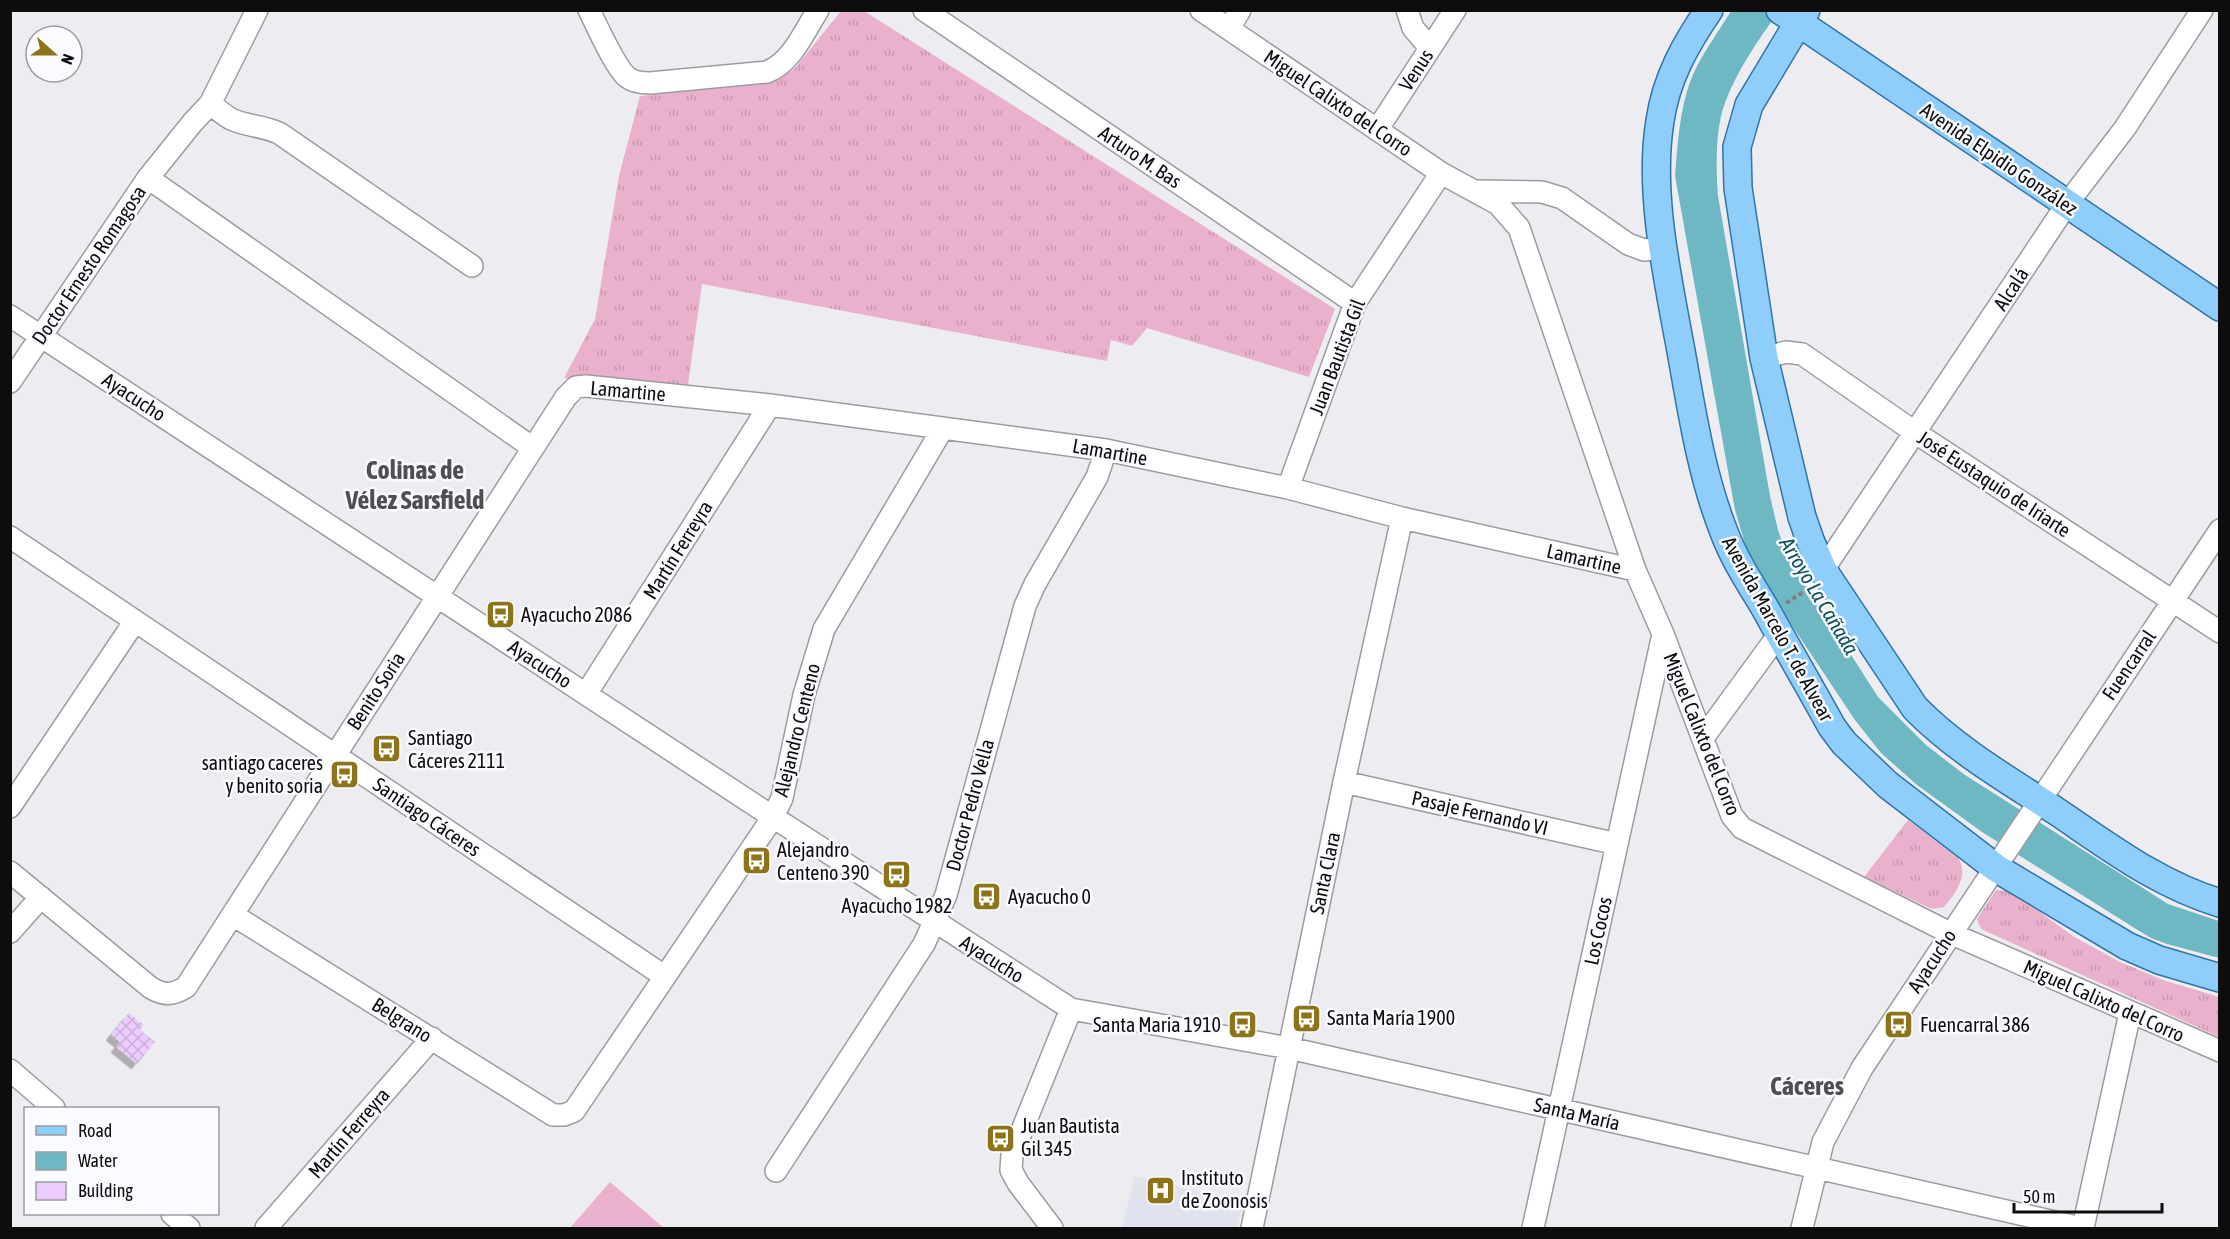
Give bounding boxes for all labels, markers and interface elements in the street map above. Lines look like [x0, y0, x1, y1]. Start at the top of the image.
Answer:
north arrow [24, 24, 84, 84]
street label: Miguel Calixto del Corro [1260, 45, 1417, 161]
street label: Venus [1394, 45, 1437, 95]
text: N [58, 52, 78, 67]
street label: Avenida Elpidio González [1916, 97, 2082, 220]
street label: Arturo M. Bas [1095, 121, 1186, 193]
street label: Doctor Ernesto Romagosa [27, 181, 150, 349]
street label: Alcalá [1988, 263, 2033, 314]
street label: Juan Bautista Gil [1304, 295, 1369, 418]
street label: Ayacucho [98, 368, 170, 425]
street label: Lamartine [589, 376, 667, 405]
street label: José Eustaquio de Iriarte [1914, 426, 2075, 542]
street label: Lamartine [1071, 434, 1149, 469]
district label: Colinas de Vélez Sarsfield [345, 455, 484, 515]
street label: Martín Ferreyra [638, 496, 717, 603]
street label: Avenida Marcelo T. de Alvear [1718, 532, 1839, 726]
water label: Arroyo La Cañada [1775, 532, 1864, 659]
street label: Lamartine [1545, 539, 1624, 578]
bus stop icon: Ayacucho 2086 [484, 599, 516, 631]
place label: Ayacucho 2086 [521, 603, 632, 626]
street label: Fuencarral [2097, 625, 2161, 704]
street label: Ayacucho [504, 635, 576, 692]
street label: Benito Soria [342, 647, 409, 734]
street label: Miguel Calixto del Corro [1659, 649, 1746, 819]
street label: Alejandro Centeno [769, 661, 824, 799]
place label: Santiago Cáceres 2111 [408, 726, 505, 772]
bus stop icon: Santiago Cáceres 2111 [371, 733, 403, 765]
street label: Doctor Pedro Vella [941, 736, 998, 873]
place label: santiago caceres y benito soria [202, 751, 323, 797]
bus stop icon: santiago caceres y benito soria [328, 759, 360, 791]
street label: Santiago Cáceres [369, 772, 485, 861]
street label: Pasaje Fernando VI [1410, 786, 1551, 839]
street label: Santa Clara [1305, 830, 1344, 916]
place label: Alejandro Centeno 390 [777, 838, 869, 884]
bus stop icon: Alejandro Centeno 390 [740, 845, 772, 877]
bus stop icon: Ayacucho 1982 [881, 859, 913, 891]
bus stop icon: Ayacucho 0 [971, 881, 1003, 913]
place label: Ayacucho 0 [1008, 885, 1091, 908]
place label: Ayacucho 1982 [841, 894, 953, 917]
street label: Los Cocos [1579, 895, 1616, 967]
street label: Ayacucho [1903, 925, 1960, 997]
street label: Ayacucho [956, 930, 1028, 987]
street label: Miguel Calixto del Corro [2020, 955, 2188, 1046]
street label: Belgrano [368, 992, 436, 1047]
bus stop icon: Santa María 1900 [1290, 1002, 1322, 1034]
place label: Santa María 1900 [1327, 1006, 1455, 1029]
bus stop icon: Santa Maria 1910 [1226, 1009, 1258, 1041]
bus stop icon: Fuencarral 386 [1883, 1009, 1915, 1041]
place label: Santa Maria 1910 [1093, 1013, 1221, 1036]
place label: Fuencarral 386 [1920, 1013, 2030, 1036]
district label: Cáceres [1770, 1071, 1844, 1101]
street label: Martín Ferreyra [303, 1083, 394, 1182]
street label: Santa María [1532, 1092, 1622, 1135]
legend [24, 1107, 219, 1215]
place label: Juan Bautista Gil 345 [1021, 1114, 1120, 1160]
text: Road [78, 1120, 112, 1141]
bus stop icon: Juan Bautista Gil 345 [984, 1122, 1016, 1154]
text: Water [78, 1150, 118, 1171]
place label: Instituto de Zoonosis [1181, 1166, 1268, 1212]
hospital icon: Instituto de Zoonosis [1144, 1174, 1176, 1206]
scale bar [2014, 1176, 2162, 1214]
text: Building [78, 1180, 133, 1201]
text: 50 m [2023, 1186, 2055, 1207]

